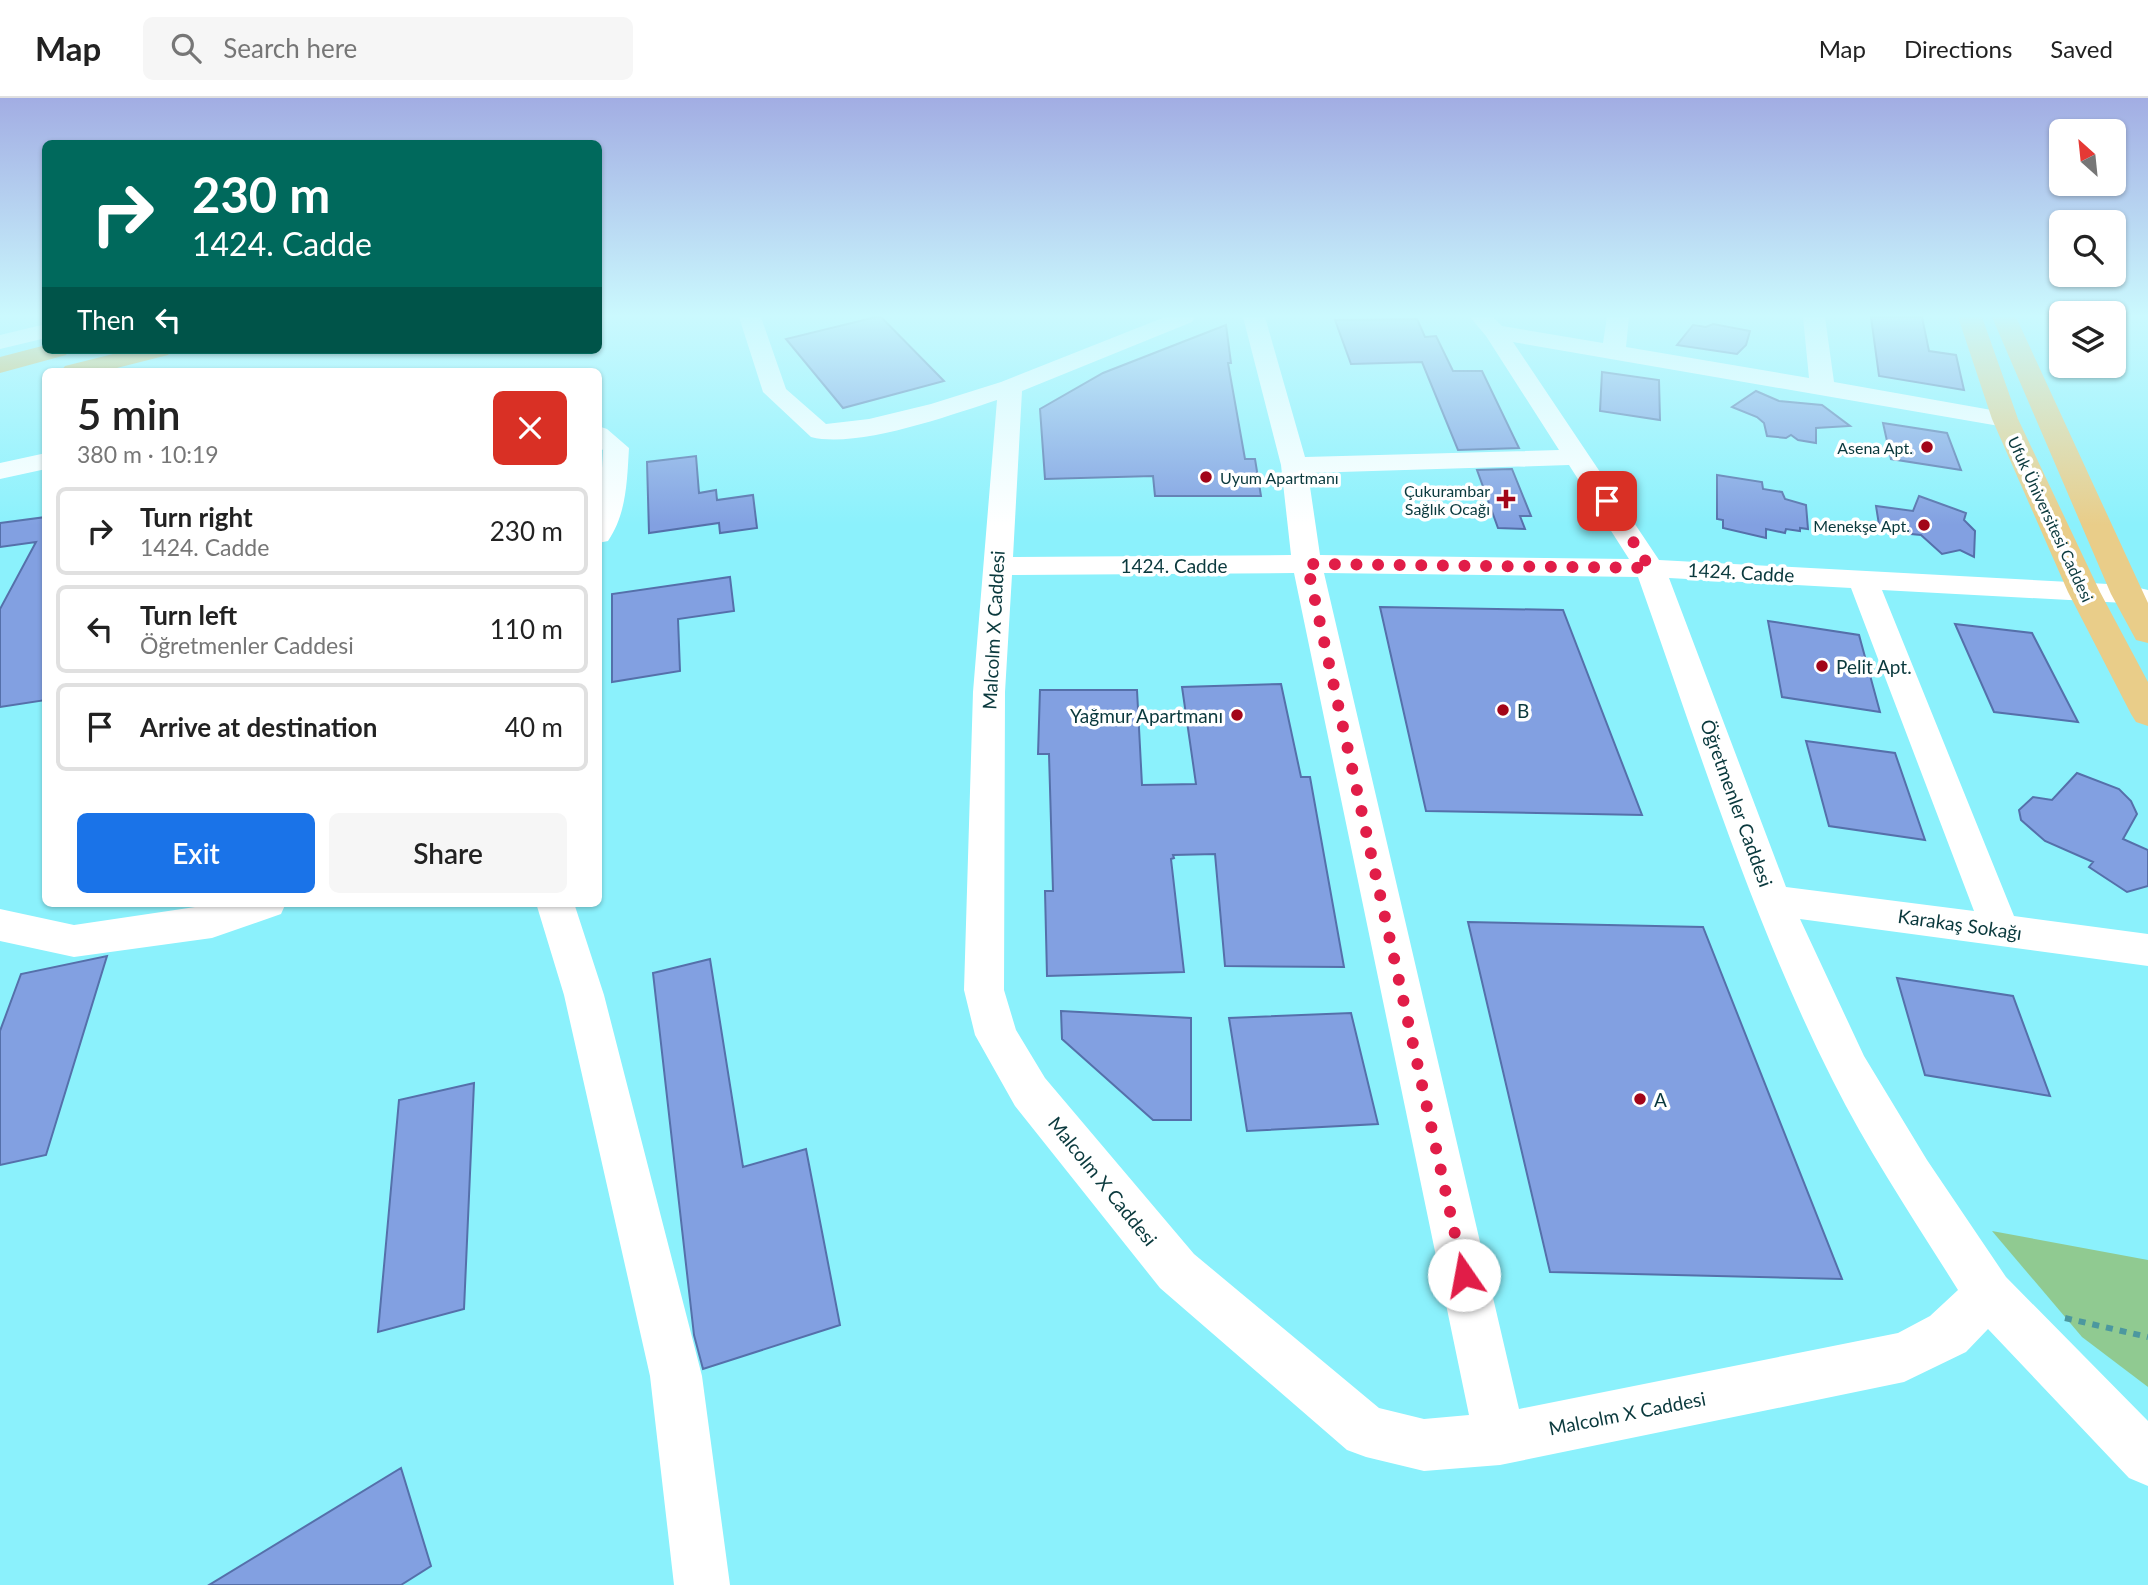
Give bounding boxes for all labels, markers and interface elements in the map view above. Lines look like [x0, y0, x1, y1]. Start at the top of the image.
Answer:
search box [143, 17, 633, 80]
text: Map [35, 28, 101, 68]
icon: search [167, 29, 205, 67]
text: Search here [223, 32, 357, 64]
text: Map [1819, 34, 1866, 63]
text: Directions [1904, 34, 2012, 63]
text: Saved [2050, 34, 2113, 63]
north arrow [2049, 119, 2126, 196]
map controls [2049, 119, 2126, 378]
text: 230 m [192, 165, 330, 223]
icon: right [77, 168, 168, 259]
button: search [2049, 210, 2126, 287]
text: 1424. Cadde [192, 224, 372, 263]
icon: left [149, 301, 187, 339]
button: layers [2049, 301, 2126, 378]
text: Then [77, 304, 135, 336]
text: 5 min [77, 389, 181, 439]
button: close [493, 391, 567, 465]
street label: Ufuk Üniversitesi Caddesi [2004, 433, 2098, 605]
place label: Asena Apt. [1837, 438, 1913, 457]
marker: Asena Apt. [1919, 439, 1935, 455]
text: 380 m · 10:19 [77, 440, 219, 468]
place label: Uyum Apartmanı [1220, 468, 1339, 487]
marker: Uyum Apartmanı [1198, 469, 1214, 485]
pin [1577, 471, 1637, 531]
place label: Çukurambar Sağlık Ocağı [1404, 481, 1490, 518]
icon: arrive [1588, 482, 1626, 520]
marker: Çukurambar Sağlık Ocağı [1496, 489, 1516, 509]
text: Turn right [140, 501, 253, 533]
icon: right [81, 512, 119, 550]
text: 230 m [490, 515, 563, 547]
place label: Menekşe Apt. [1813, 516, 1910, 535]
marker: Menekşe Apt. [1916, 517, 1932, 533]
text: 1424. Cadde [140, 533, 269, 561]
street label: Malcolm X Caddesi [977, 550, 1009, 710]
street label: 1424. Cadde [1121, 554, 1227, 577]
street label: 1424. Cadde [1687, 558, 1795, 586]
text: Turn left [140, 599, 237, 631]
icon: left [81, 610, 119, 648]
text: 110 m [490, 613, 563, 645]
text: Öğretmenler Caddesi [140, 631, 354, 659]
place label: Pelit Apt. [1836, 655, 1912, 678]
marker: Pelit Apt. [1814, 658, 1830, 674]
place label: B [1517, 699, 1529, 722]
marker: B [1495, 702, 1511, 718]
place label: Yağmur Apartmanı [1070, 704, 1223, 727]
marker: Yağmur Apartmanı [1229, 707, 1245, 723]
icon: arrive [81, 708, 119, 746]
text: Arrive at destination [140, 711, 377, 743]
text: 40 m [505, 711, 563, 743]
street label: Öğretmenler Caddesi [1696, 716, 1778, 890]
button: Exit [77, 813, 315, 893]
button: Share [329, 813, 567, 893]
street label: Karakaş Sokağı [1897, 904, 2023, 944]
place label: A [1654, 1088, 1667, 1111]
marker: A [1632, 1091, 1648, 1107]
street label: Malcolm X Caddesi [1044, 1112, 1162, 1250]
position arrow [1427, 1238, 1501, 1312]
street label: Malcolm X Caddesi [1547, 1387, 1707, 1439]

